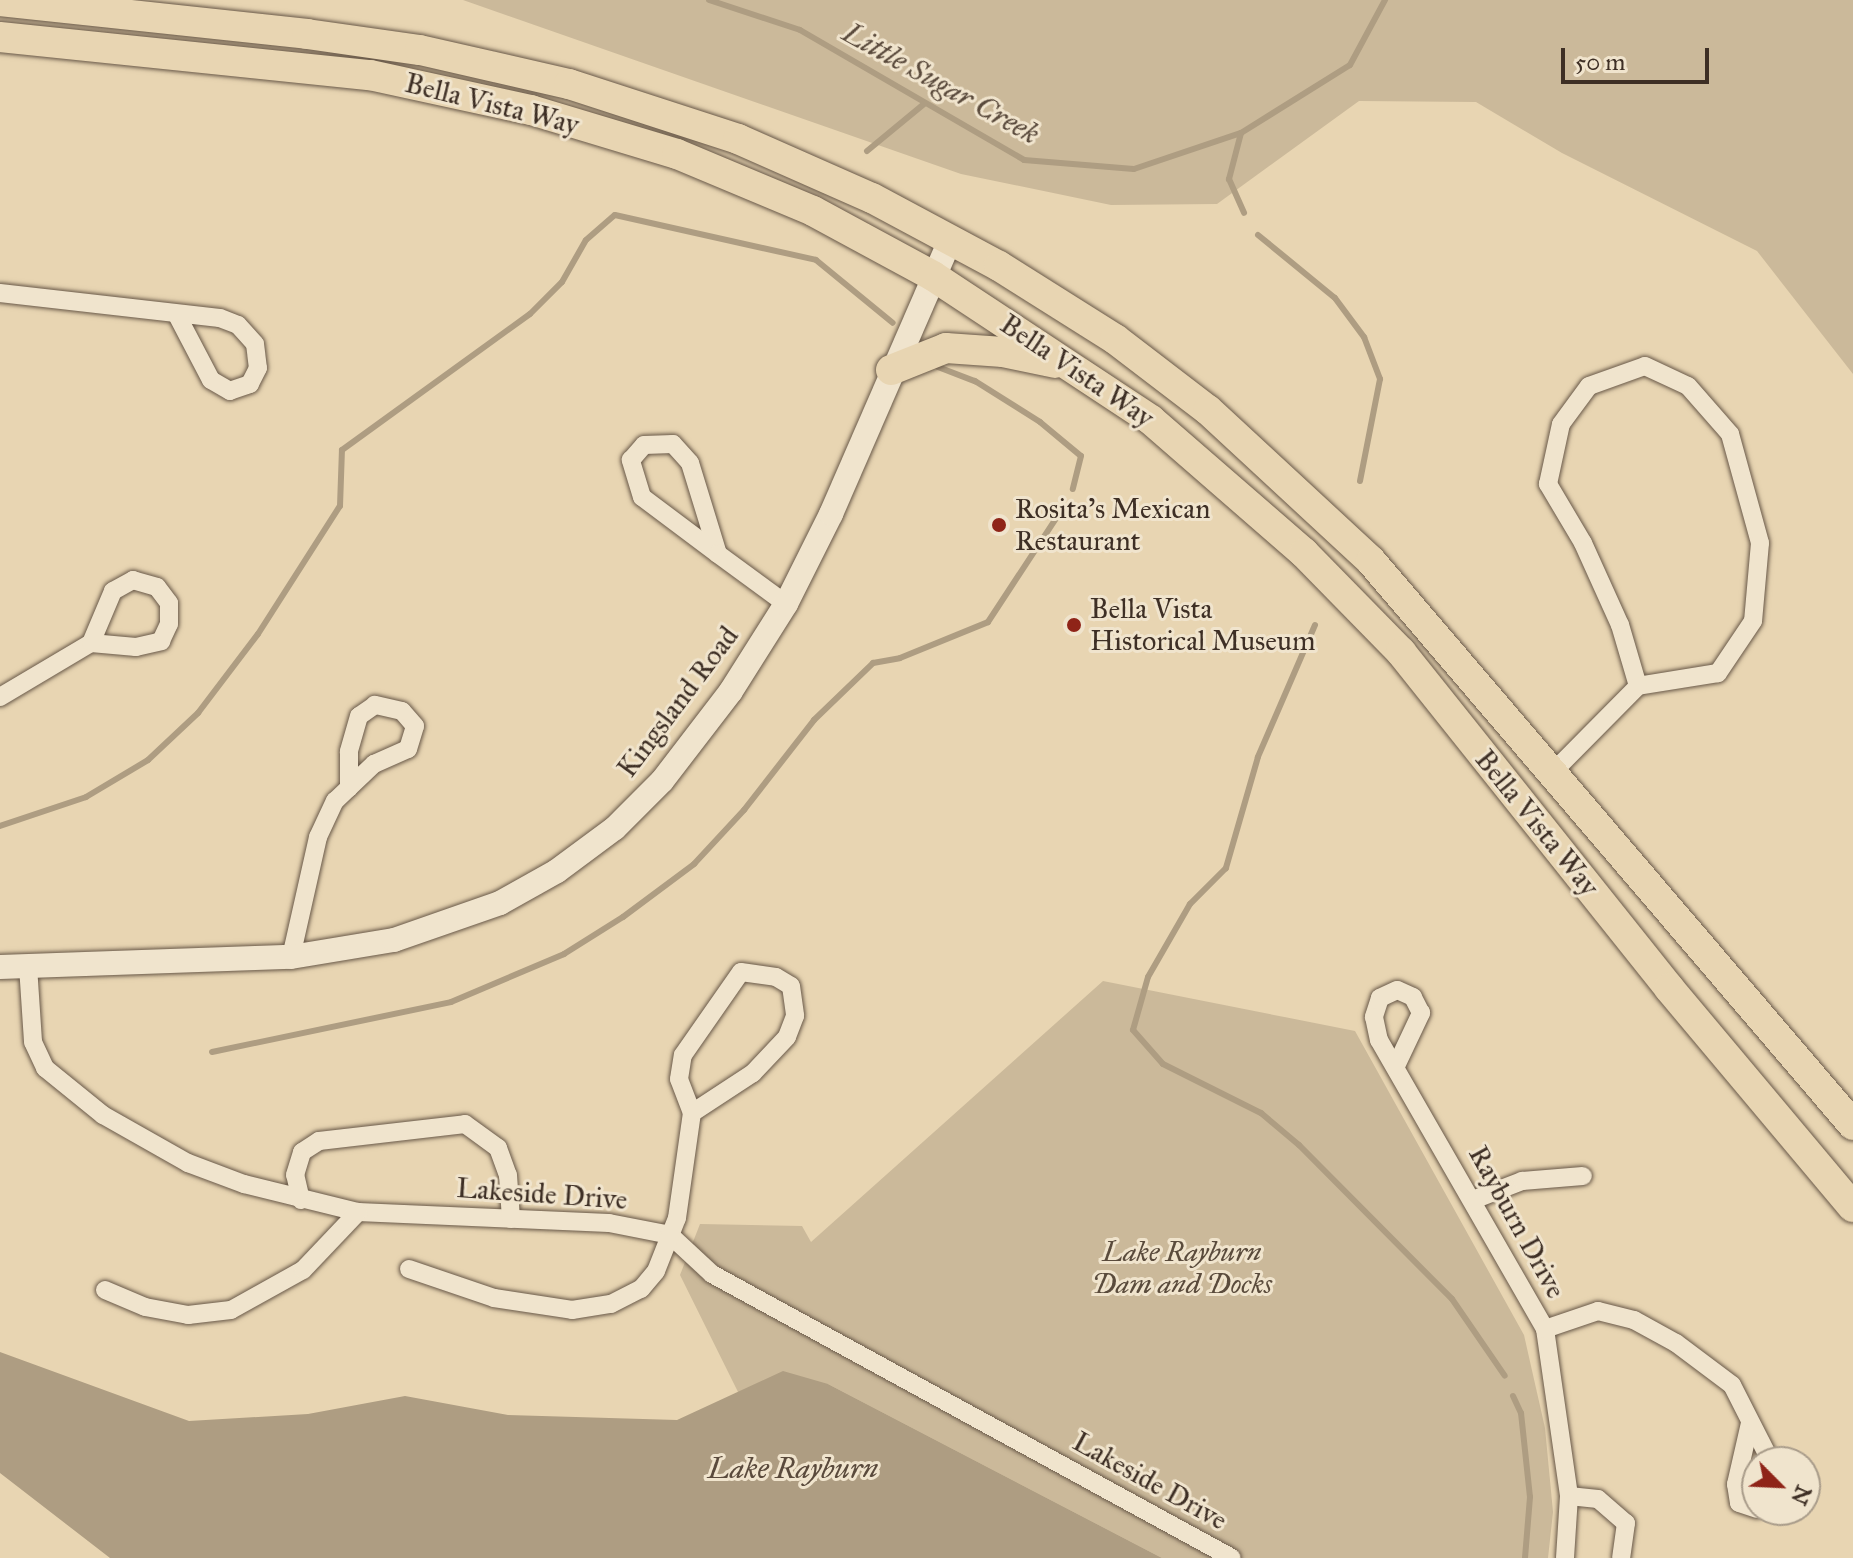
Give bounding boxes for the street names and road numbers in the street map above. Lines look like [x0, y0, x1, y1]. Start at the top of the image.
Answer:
street label: Bella Vista Way [402, 66, 582, 142]
street label: Bella Vista Way [994, 307, 1160, 435]
street label: Kingsland Road [610, 620, 746, 784]
street label: Bella Vista Way [1468, 743, 1606, 903]
street label: Rayburn Drive [1461, 1140, 1573, 1304]
street label: Lakeside Drive [455, 1171, 629, 1217]
street label: Lakeside Drive [1067, 1425, 1233, 1537]

